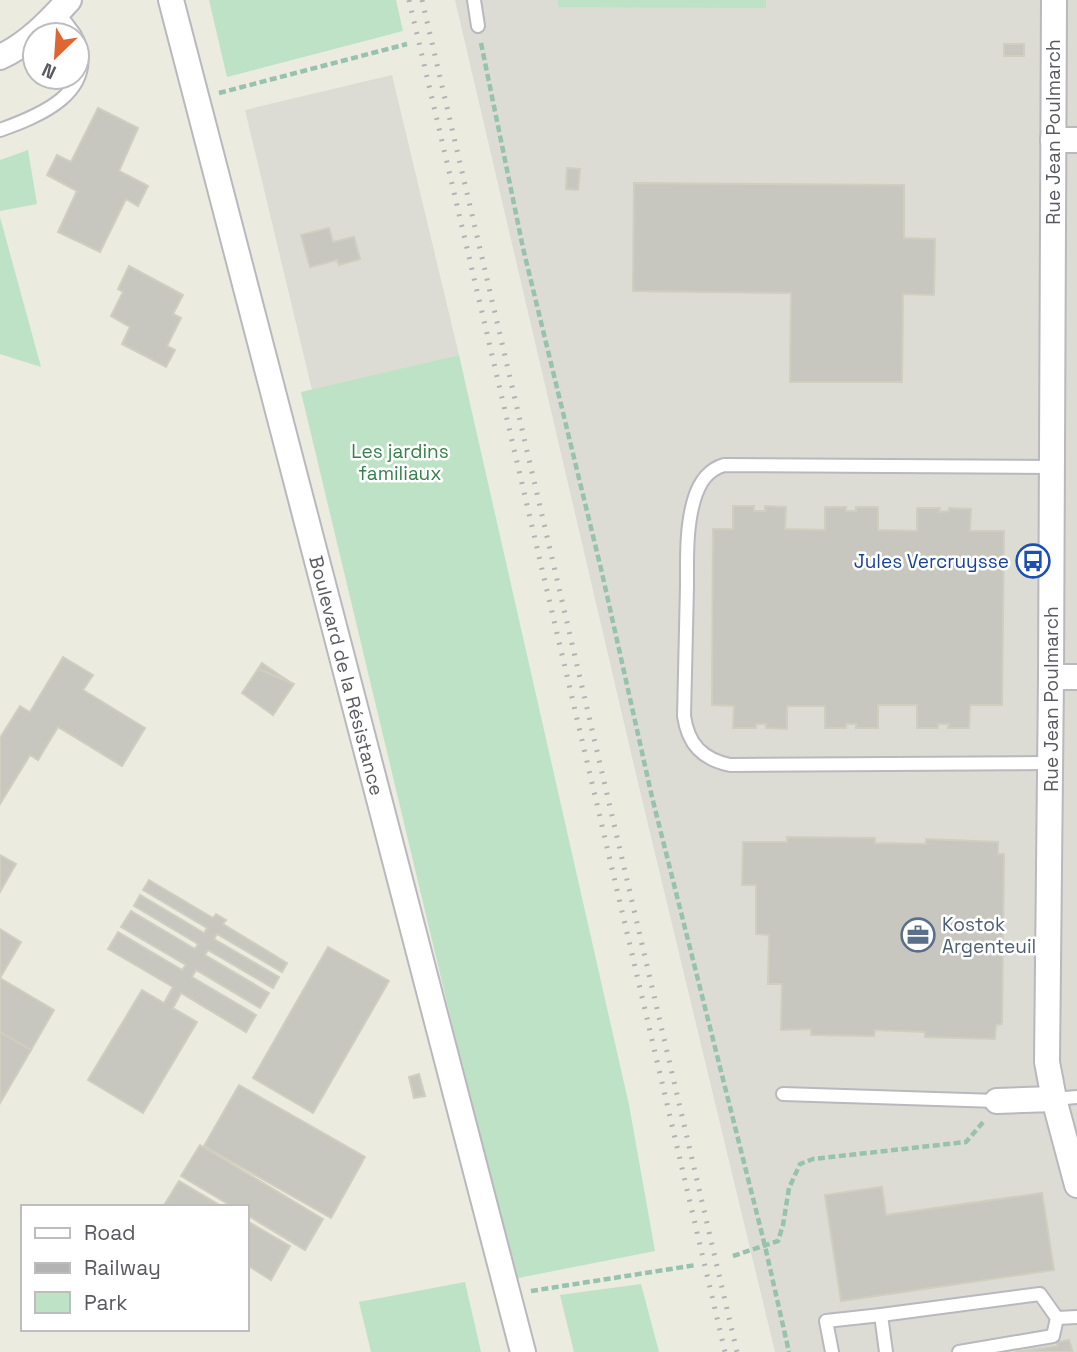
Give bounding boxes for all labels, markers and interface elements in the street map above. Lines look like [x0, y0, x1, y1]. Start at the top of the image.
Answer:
north arrow [21, 21, 91, 91]
street label: Rue Jean Poulmarch [1041, 39, 1066, 225]
text: N [38, 57, 60, 85]
park label: Les jardins familiaux [351, 439, 449, 486]
bus stop icon: Jules Vercruysse [1014, 542, 1052, 580]
place label: Jules Vercruysse [854, 549, 1009, 574]
street label: Boulevard de la Résistance [303, 553, 390, 798]
street label: Rue Jean Poulmarch [1039, 606, 1064, 792]
place label: Kostok Argenteuil [942, 912, 1036, 959]
office icon: Kostok Argenteuil [899, 916, 937, 954]
legend [21, 1205, 248, 1331]
text: Road [84, 1219, 136, 1246]
text: Railway [84, 1254, 161, 1281]
text: Park [84, 1289, 128, 1316]

